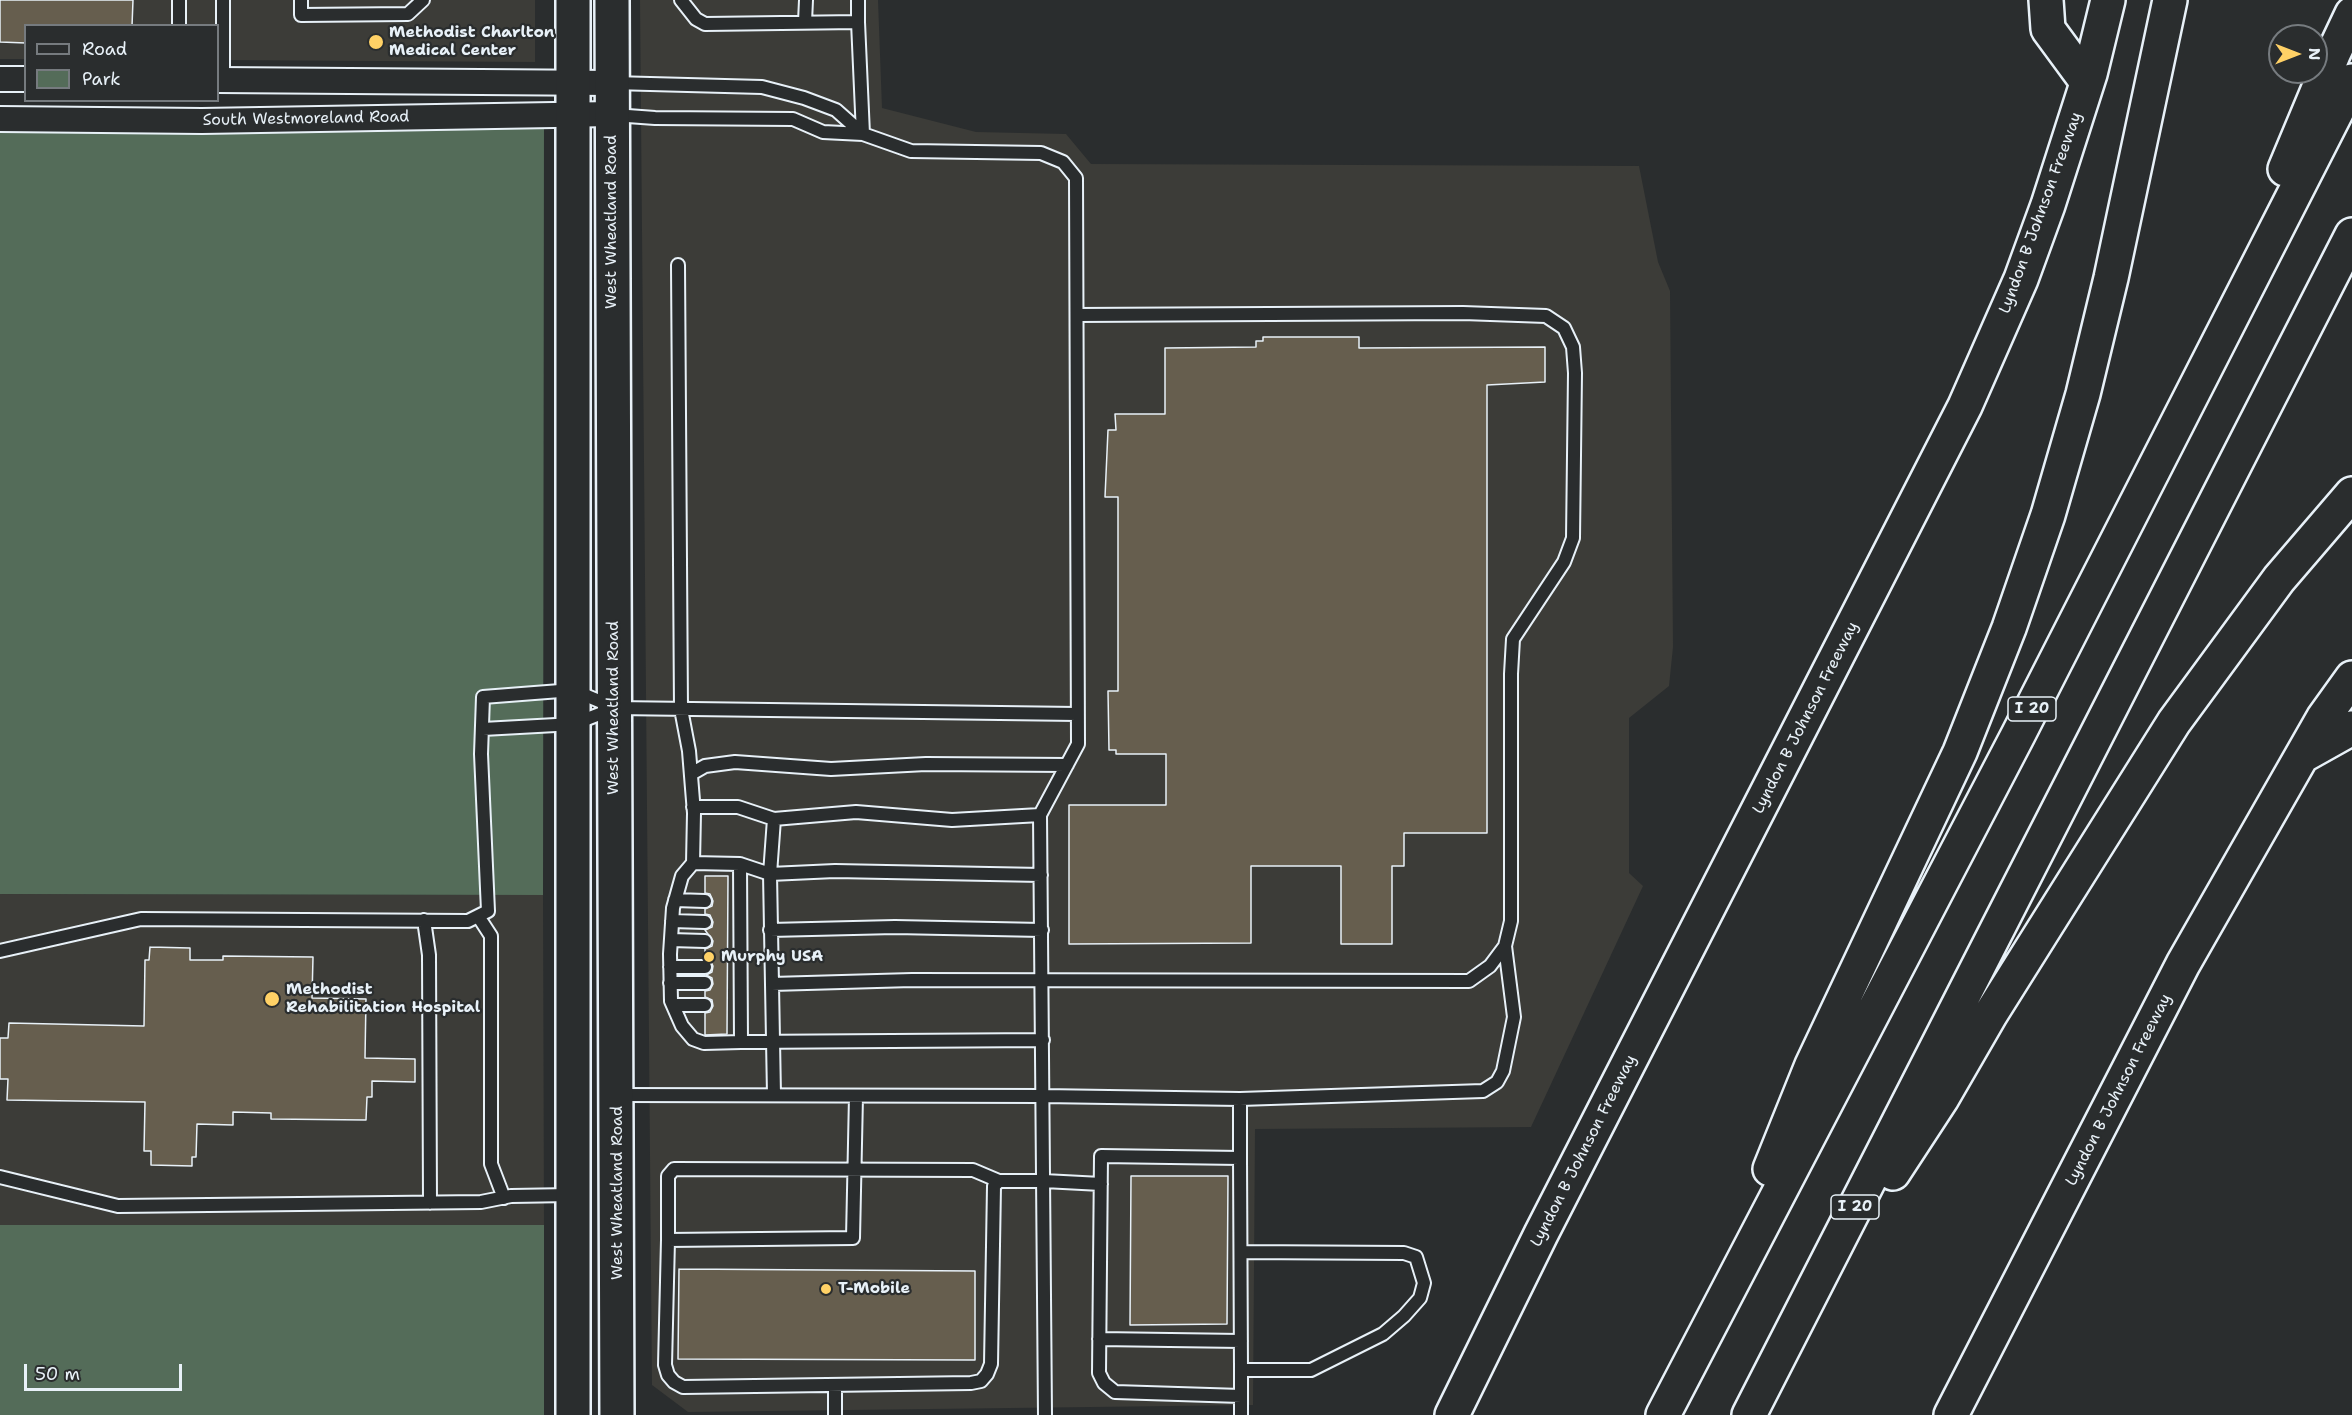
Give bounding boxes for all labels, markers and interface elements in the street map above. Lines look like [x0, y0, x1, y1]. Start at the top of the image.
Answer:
place label: Methodist Charlton Medical Center [389, 23, 554, 61]
legend [24, 24, 219, 102]
north arrow [2268, 24, 2328, 84]
marker: Methodist Charlton Medical Center [367, 33, 385, 51]
text: Road [82, 37, 127, 61]
text: N [2304, 48, 2325, 60]
text: Park [82, 67, 121, 91]
street label: South Westmoreland Road [202, 108, 410, 130]
street label: Lyndon B Johnson Freeway [1996, 110, 2086, 316]
street label: West Wheatland Road [602, 135, 622, 309]
street label: Lyndon B Johnson Freeway [1749, 619, 1863, 817]
street label: West Wheatland Road [604, 621, 624, 795]
road number: I 20 [2008, 697, 2056, 721]
place label: Murphy USA [721, 947, 823, 967]
marker: Murphy USA [702, 950, 716, 964]
place label: Methodist Rehabilitation Hospital [286, 980, 480, 1018]
marker: Methodist Rehabilitation Hospital [263, 990, 281, 1008]
street label: Lyndon B Johnson Freeway [2062, 991, 2176, 1189]
street label: Lyndon B Johnson Freeway [1527, 1052, 1641, 1250]
street label: West Wheatland Road [608, 1106, 628, 1280]
road number: I 20 [1831, 1195, 1879, 1219]
place label: T-Mobile [838, 1279, 910, 1299]
marker: T-Mobile [819, 1282, 833, 1296]
scale bar [27, 1352, 184, 1390]
text: 50 m [35, 1362, 80, 1386]

